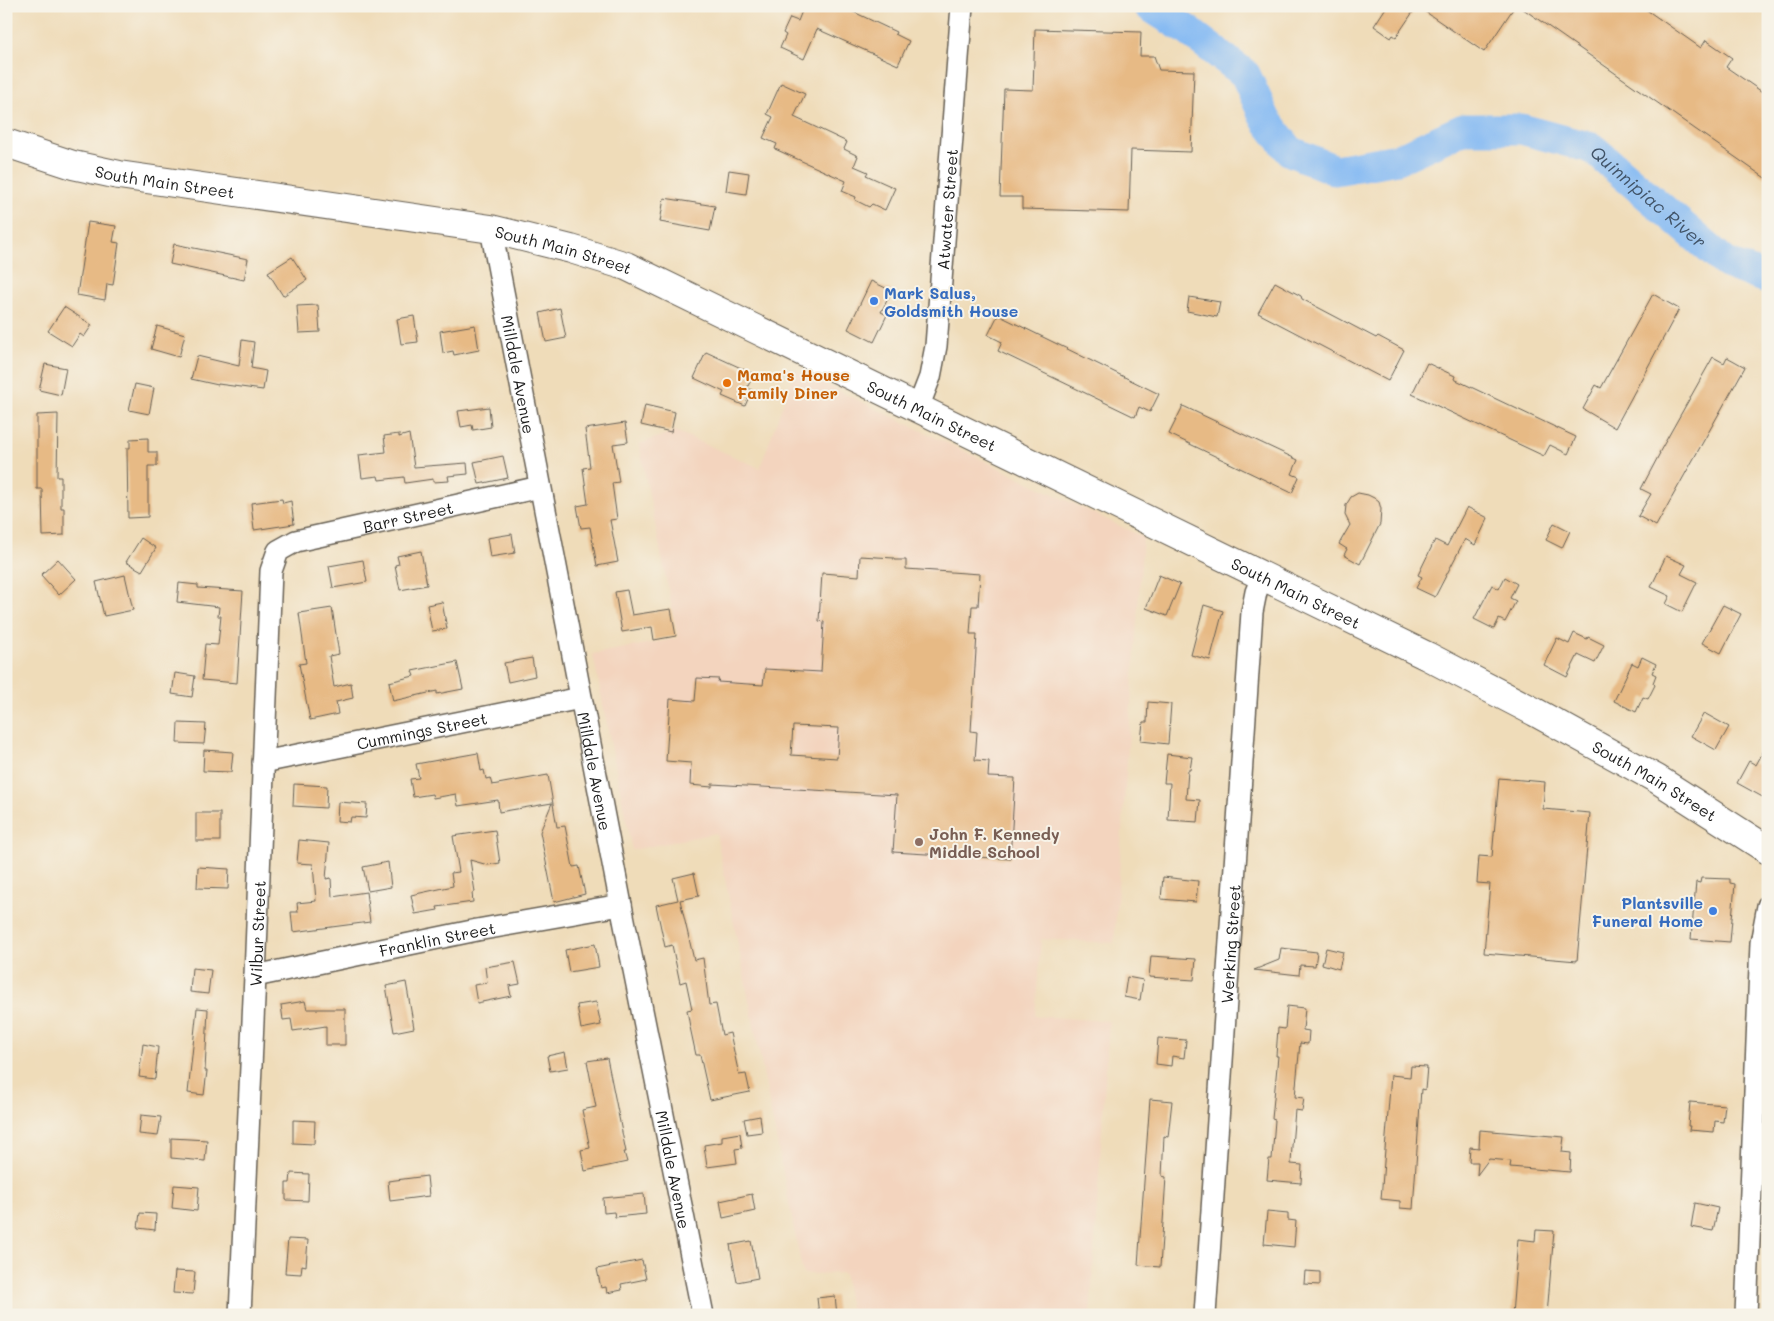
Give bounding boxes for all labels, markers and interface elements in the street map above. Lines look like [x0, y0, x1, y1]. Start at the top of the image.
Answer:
water label: Quinnipiac River [1585, 140, 1712, 253]
street label: Atwater Street [931, 148, 962, 271]
street label: South Main Street [93, 160, 236, 202]
street label: South Main Street [493, 220, 636, 278]
place label: Mark Salus, Goldsmith House [884, 282, 1018, 321]
marker: Mark Salus, Goldsmith House [868, 295, 880, 307]
street label: Milldale Avenue [497, 313, 541, 435]
place label: Mama's House Family Diner [737, 364, 850, 403]
street label: South Main Street [864, 375, 1000, 455]
marker: Mama's House Family Diner [721, 377, 733, 389]
street label: Barr Street [361, 496, 455, 536]
street label: South Main Street [1228, 552, 1364, 633]
street label: Cummings Street [355, 707, 489, 753]
street label: Milldale Avenue [574, 710, 617, 832]
street label: South Main Street [1589, 735, 1721, 825]
place label: John F. Kennedy Middle School [929, 823, 1060, 862]
marker: John F. Kennedy Middle School [913, 836, 925, 848]
street label: Wilbur Street [244, 880, 269, 987]
street label: Werking Street [1215, 883, 1244, 1004]
place label: Plantsville Funeral Home [1592, 892, 1703, 931]
marker: Plantsville Funeral Home [1707, 905, 1719, 917]
street label: Franklin Street [377, 917, 497, 961]
street label: Milldale Avenue [652, 1108, 696, 1230]

